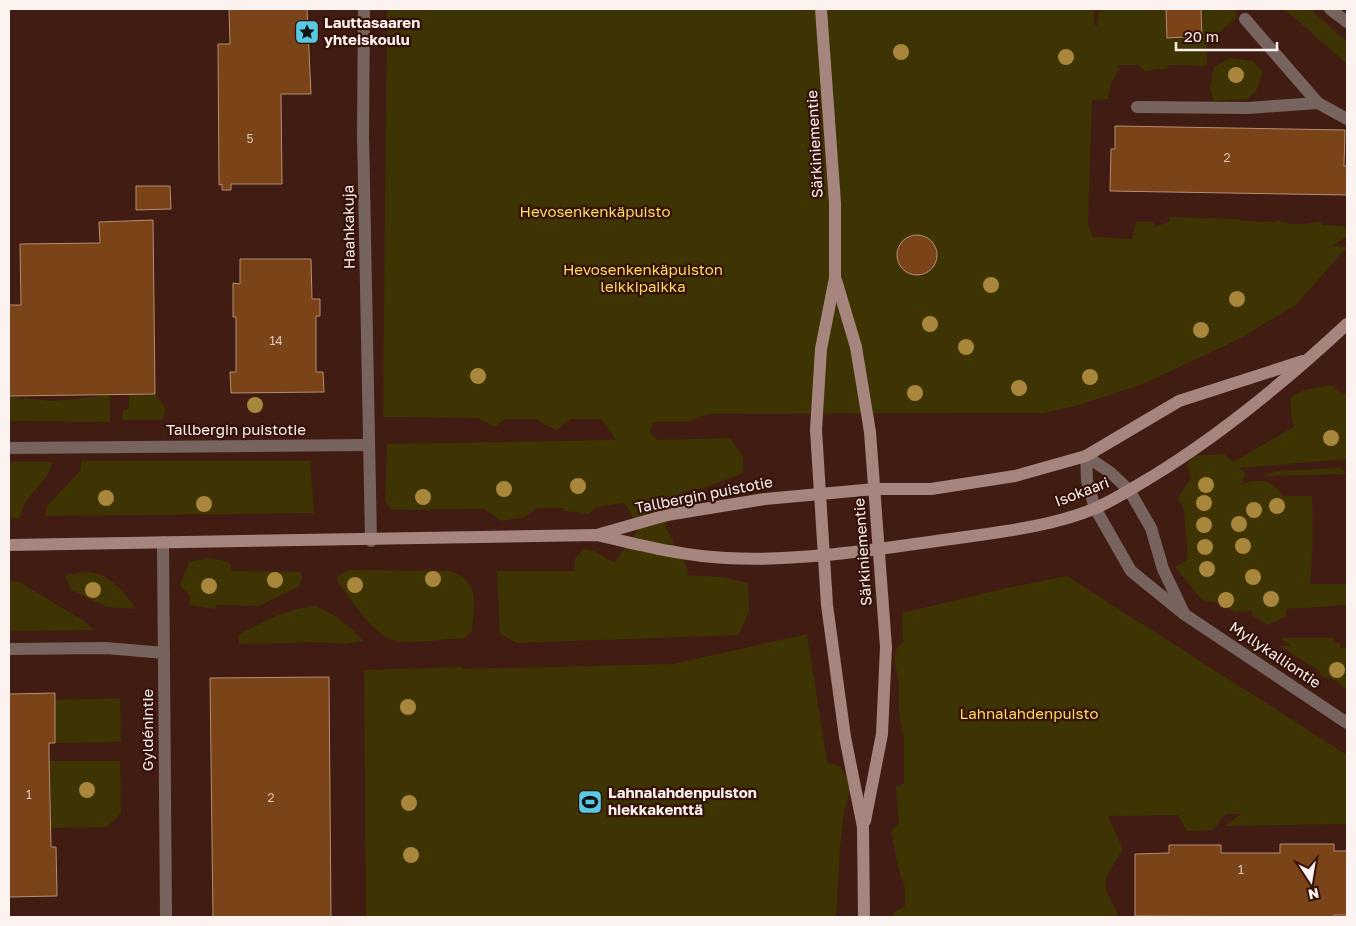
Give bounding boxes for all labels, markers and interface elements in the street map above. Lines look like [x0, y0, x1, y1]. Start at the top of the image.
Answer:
place label: Lauttasaaren yhteiskoulu [324, 13, 420, 48]
place icon: Lauttasaaren yhteiskoulu [294, 19, 320, 45]
scale bar [1176, 20, 1277, 52]
text: 20 m [1184, 27, 1219, 45]
street label: Särkiniementie [802, 89, 826, 199]
house number: 5 [247, 131, 254, 146]
house number: 2 [1224, 150, 1231, 165]
street label: Haahkakuja [338, 185, 358, 269]
park label: Hevosenkenkäpuisto [520, 202, 670, 220]
park label: Hevosenkenkäpuiston leikkipaikka [563, 260, 723, 295]
house number: 14 [269, 333, 283, 348]
street label: Tallbergin puistotie [166, 420, 306, 438]
street label: Tallbergin puistotie [633, 472, 774, 516]
street label: Isokaari [1052, 472, 1111, 510]
street label: Särkiniementie [849, 497, 875, 607]
street label: Myllykalliontie [1226, 617, 1325, 691]
street label: Gyldénintie [138, 688, 156, 771]
park label: Lahnalahdenpuisto [959, 704, 1099, 722]
place label: Lahnalahdenpuiston hiekkakenttä [608, 783, 757, 818]
house number: 1 [26, 787, 32, 802]
sports icon: Lahnalahdenpuiston hiekkakenttä [577, 789, 603, 815]
house number: 2 [268, 790, 275, 805]
north arrow [1286, 856, 1336, 906]
house number: 1 [1238, 862, 1244, 877]
text: N [1307, 885, 1321, 904]

